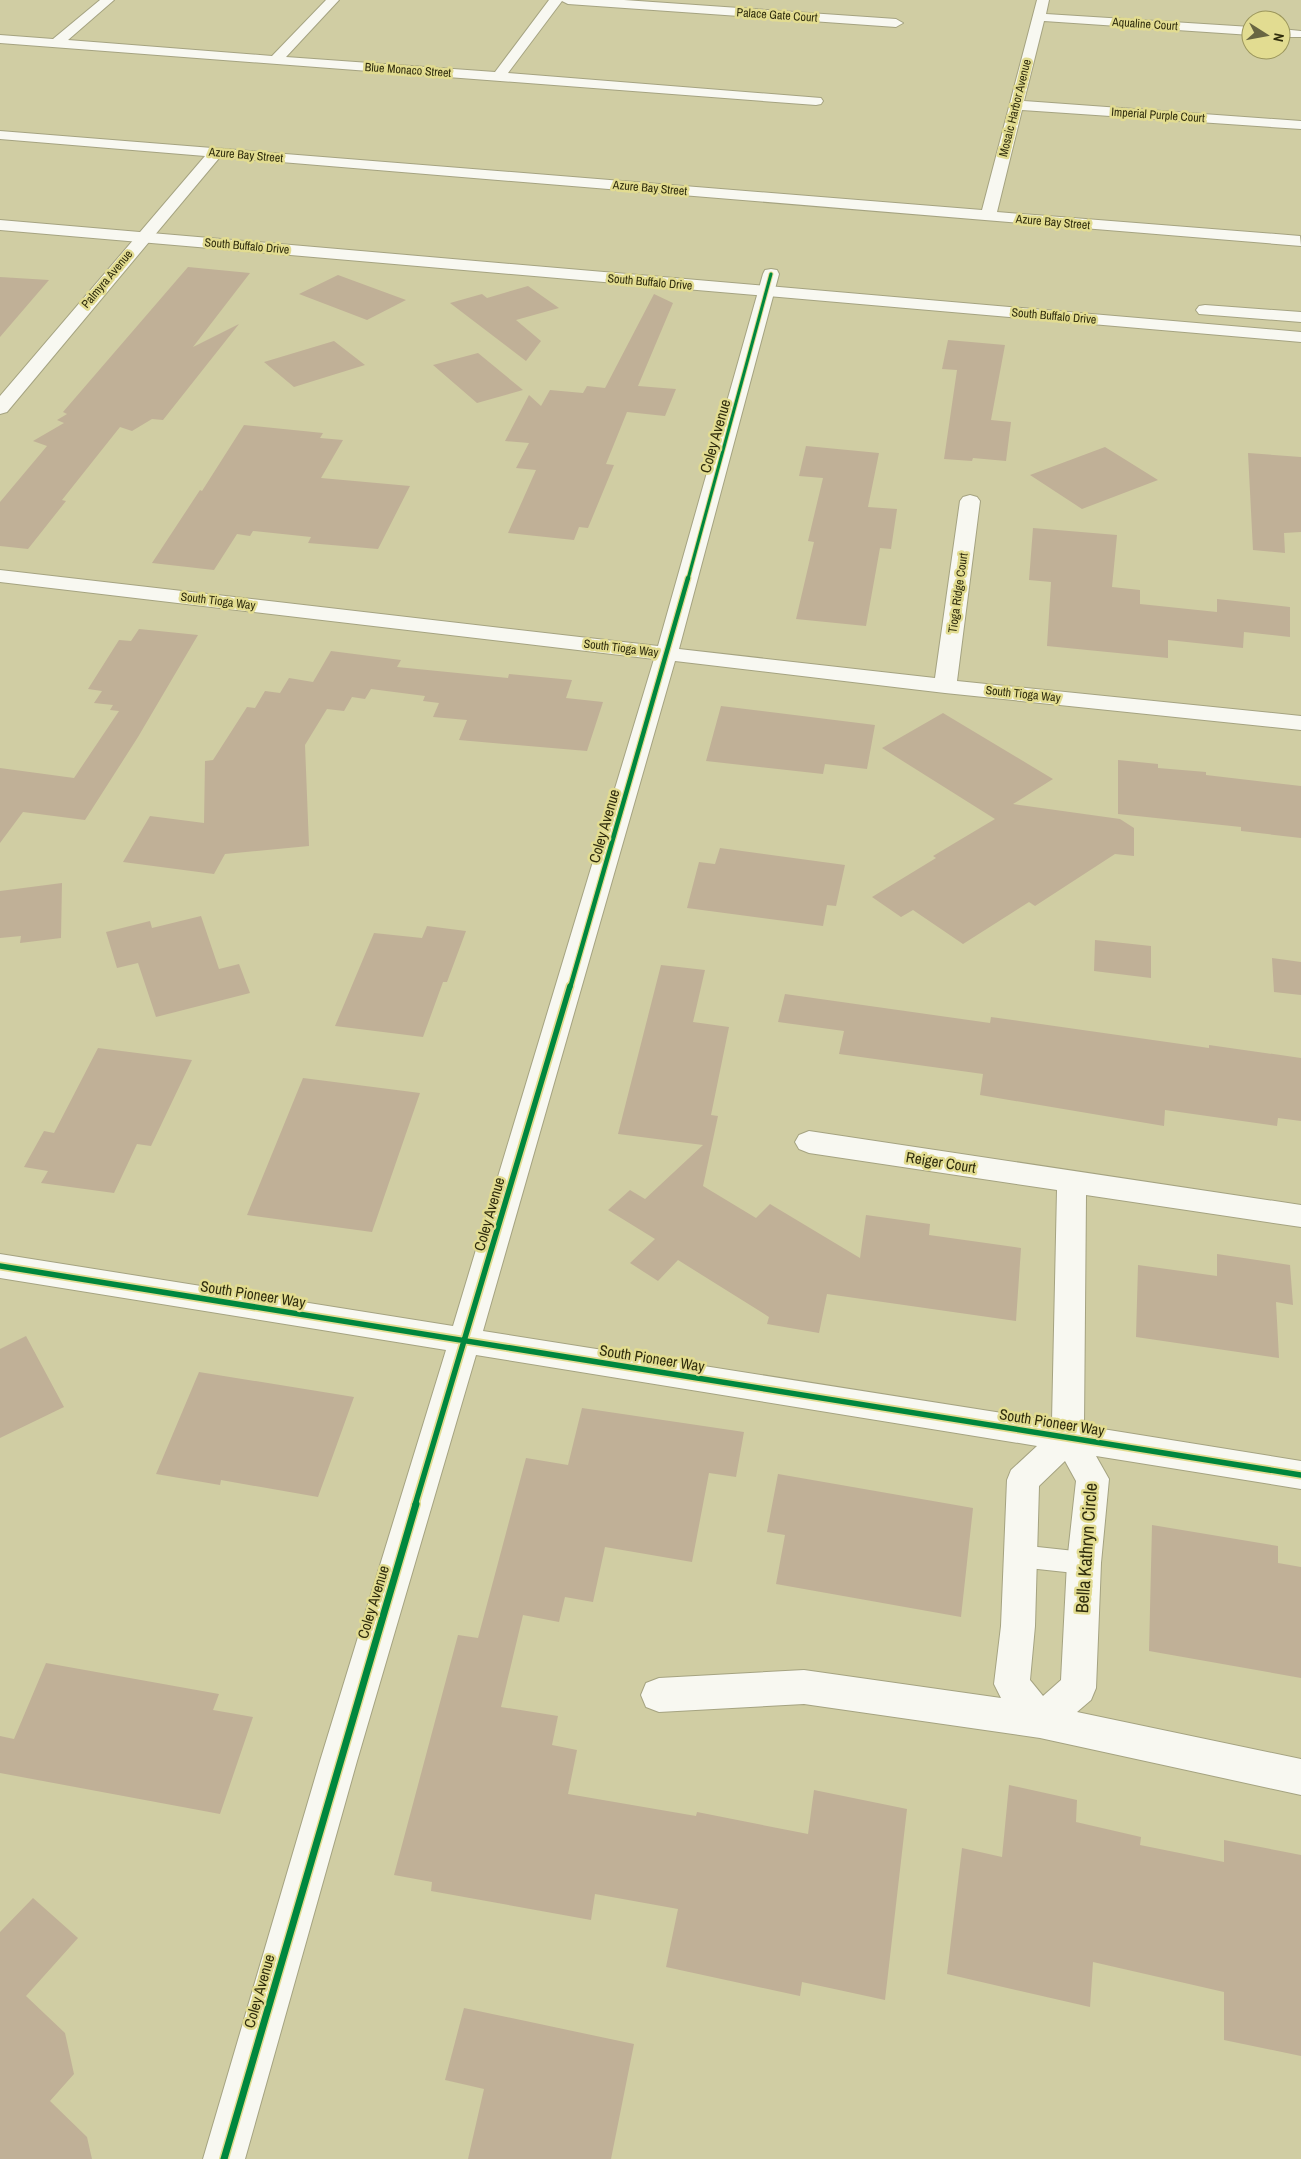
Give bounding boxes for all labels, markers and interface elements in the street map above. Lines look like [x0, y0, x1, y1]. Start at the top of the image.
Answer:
street label: Palace Gate Court [736, 4, 818, 26]
north arrow [1241, 10, 1291, 60]
street label: Aqualine Court [1111, 14, 1179, 34]
text: N [1269, 32, 1288, 43]
street label: Mosaic Harbor Avenue [995, 58, 1035, 158]
street label: Blue Monaco Street [364, 59, 452, 81]
street label: Imperial Purple Court [1111, 104, 1205, 126]
street label: Azure Bay Street [207, 144, 284, 166]
street label: Azure Bay Street [611, 177, 688, 199]
street label: Azure Bay Street [1014, 211, 1091, 233]
street label: South Buffalo Drive [204, 234, 290, 258]
street label: Palmyra Avenue [78, 246, 136, 312]
street label: South Buffalo Drive [607, 270, 693, 294]
street label: South Buffalo Drive [1011, 304, 1097, 328]
street label: Coley Avenue [694, 397, 736, 475]
street label: Tioga Ridge Court [944, 552, 972, 634]
street label: South Tioga Way [180, 588, 256, 614]
street label: South Tioga Way [583, 635, 659, 661]
street label: South Tioga Way [985, 682, 1061, 706]
street label: Coley Avenue [583, 787, 625, 865]
street label: Reiger Court [905, 1146, 978, 1178]
street label: Coley Avenue [468, 1175, 510, 1253]
street label: South Pioneer Way [199, 1275, 308, 1313]
street label: South Pioneer Way [598, 1339, 707, 1377]
street label: South Pioneer Way [998, 1403, 1107, 1441]
street label: Bella Kathryn Circle [1069, 1482, 1103, 1614]
street label: Coley Avenue [352, 1563, 394, 1641]
street label: Coley Avenue [238, 1952, 280, 2030]

